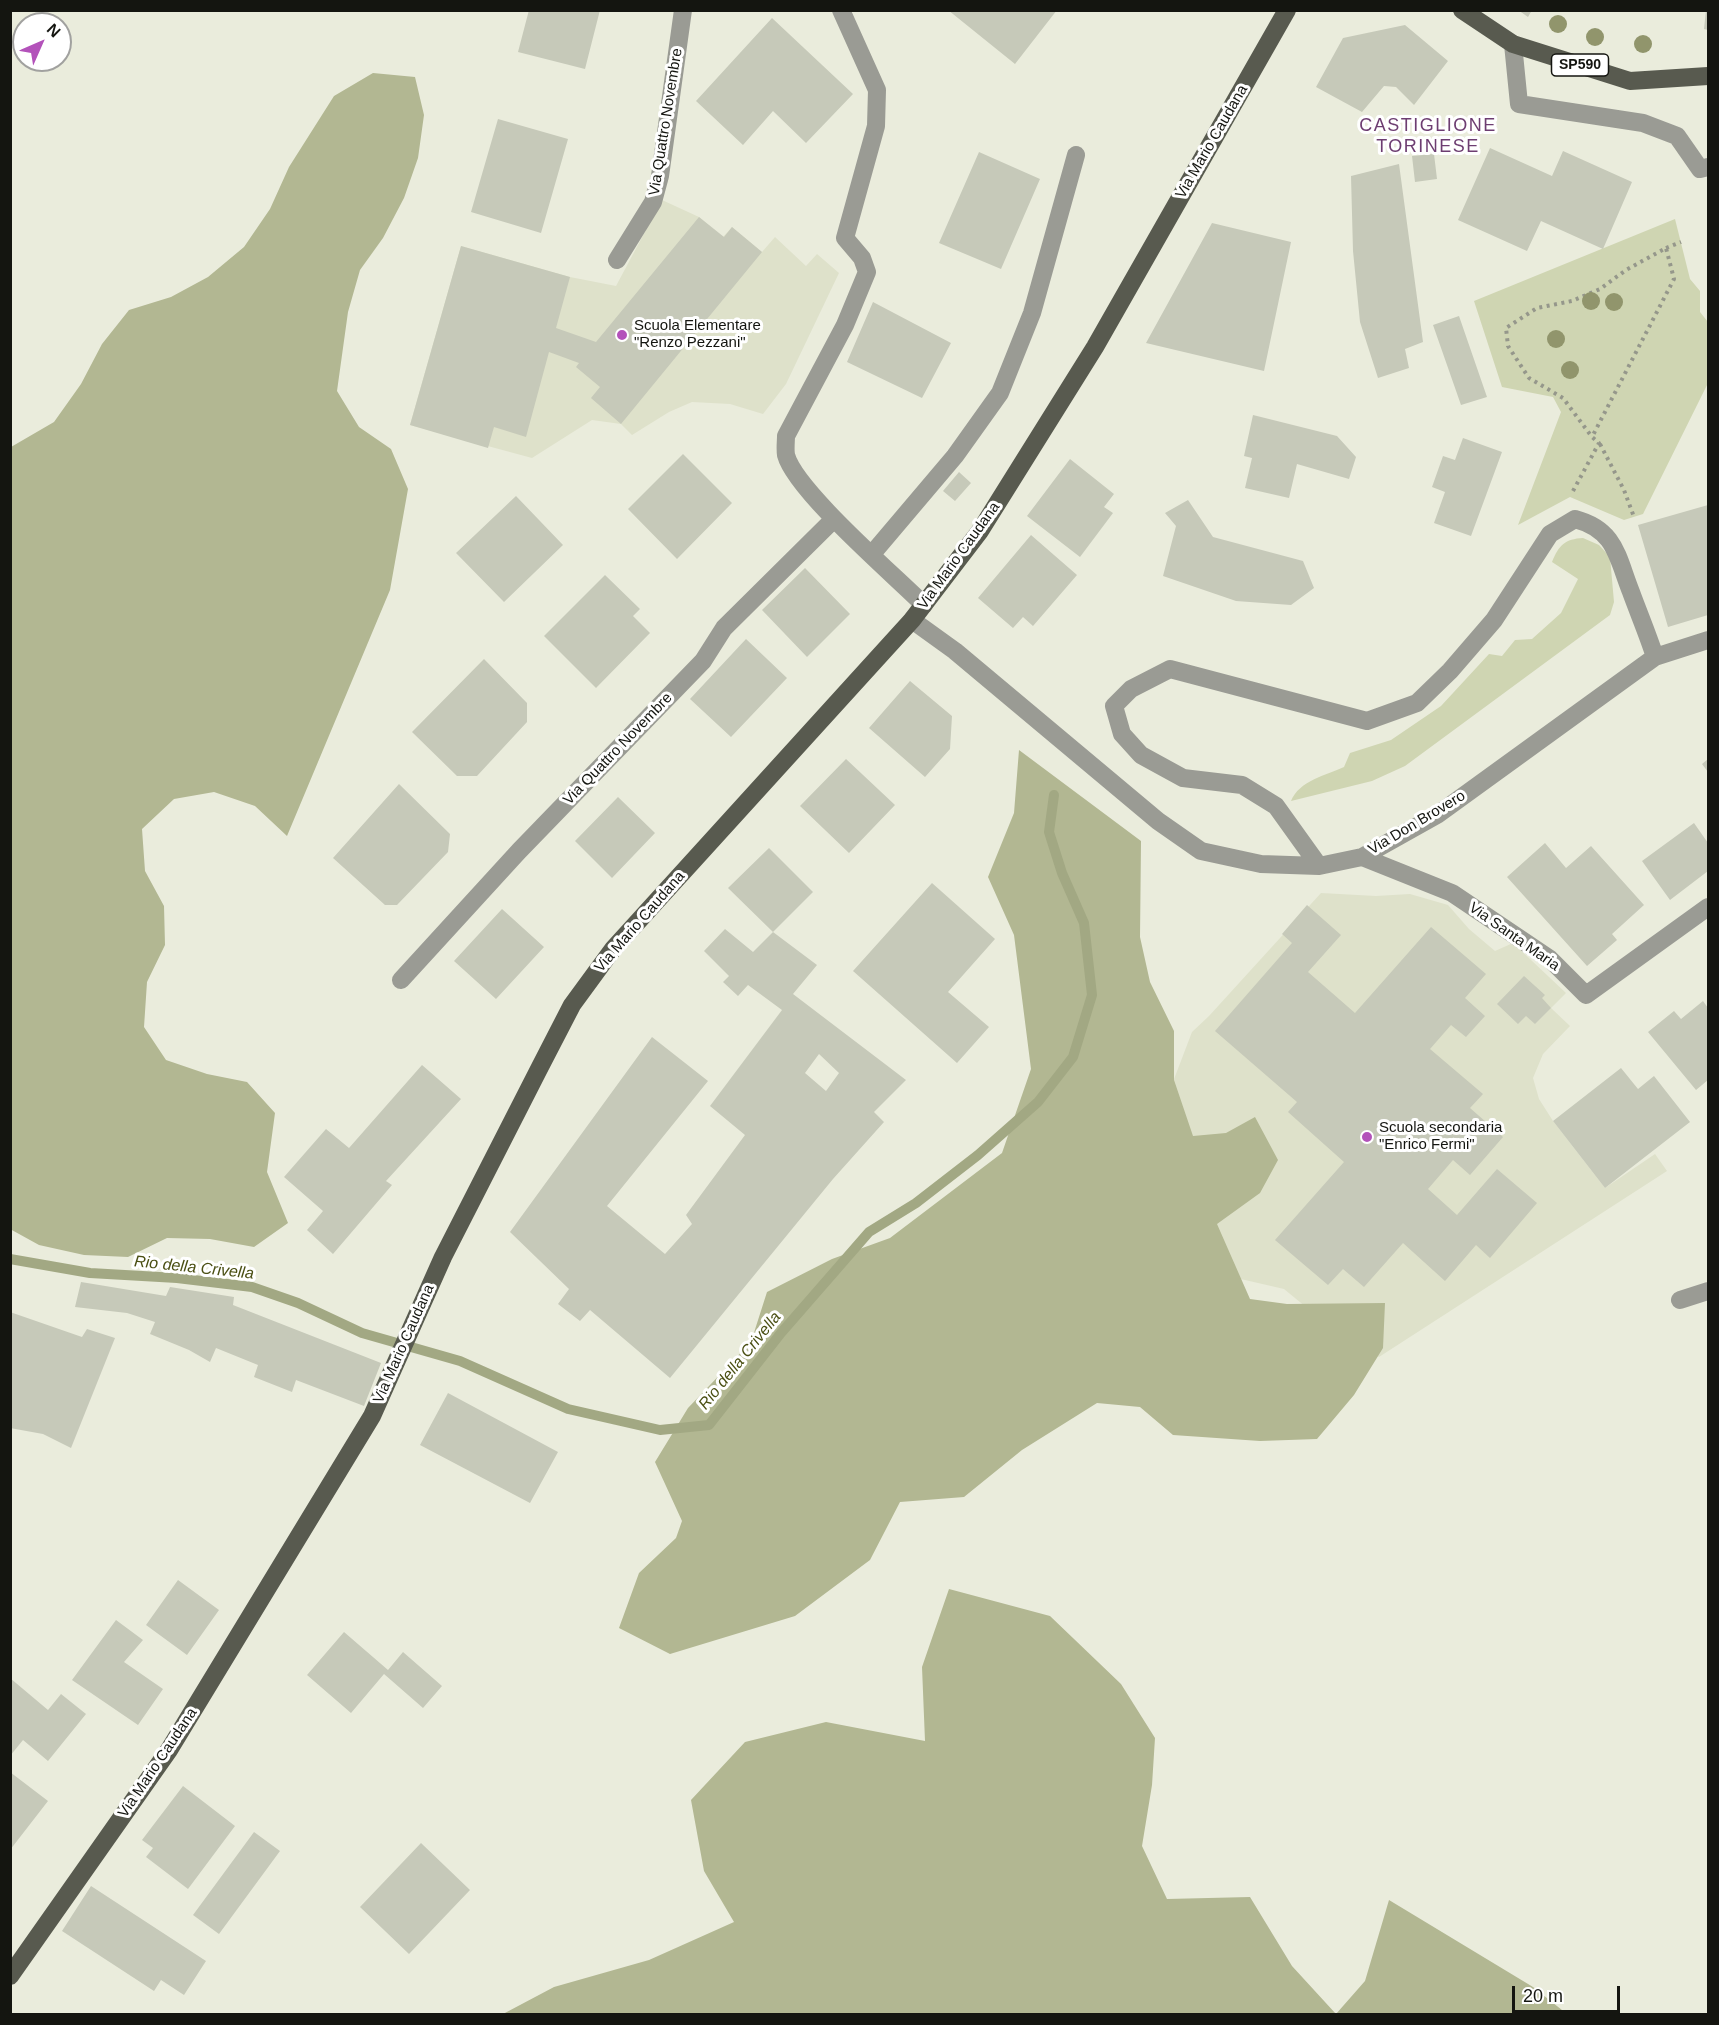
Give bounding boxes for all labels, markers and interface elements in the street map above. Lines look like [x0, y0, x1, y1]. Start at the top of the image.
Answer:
north arrow [12, 12, 72, 72]
text: N [44, 20, 64, 40]
street label: Via Quattro Novembre [645, 47, 687, 197]
road number: SP590 [1552, 54, 1608, 76]
street label: Via Mario Caudana [1172, 82, 1252, 202]
district label: CASTIGLIONE TORINESE [1359, 115, 1497, 158]
place label: Scuola Elementare "Renzo Pezzani" [634, 317, 761, 352]
marker: Scuola Elementare "Renzo Pezzani" [615, 328, 629, 342]
street label: Via Mario Caudana [914, 499, 1004, 613]
street label: Via Quattro Novembre [560, 689, 676, 809]
street label: Via Don Brovero [1365, 787, 1469, 859]
street label: Via Mario Caudana [591, 868, 689, 976]
street label: Via Santa Maria [1465, 899, 1563, 975]
place label: Scuola secondaria "Enrico Fermi" [1379, 1119, 1502, 1154]
marker: Scuola secondaria "Enrico Fermi" [1360, 1130, 1374, 1144]
water label: Rio della Crivella [133, 1252, 255, 1284]
street label: Via Mario Caudana [370, 1282, 438, 1406]
water label: Rio della Crivella [695, 1308, 785, 1414]
street label: Via Mario Caudana [115, 1705, 201, 1821]
scale bar [1515, 1974, 1623, 2012]
text: 20 m [1523, 1986, 1563, 2006]

